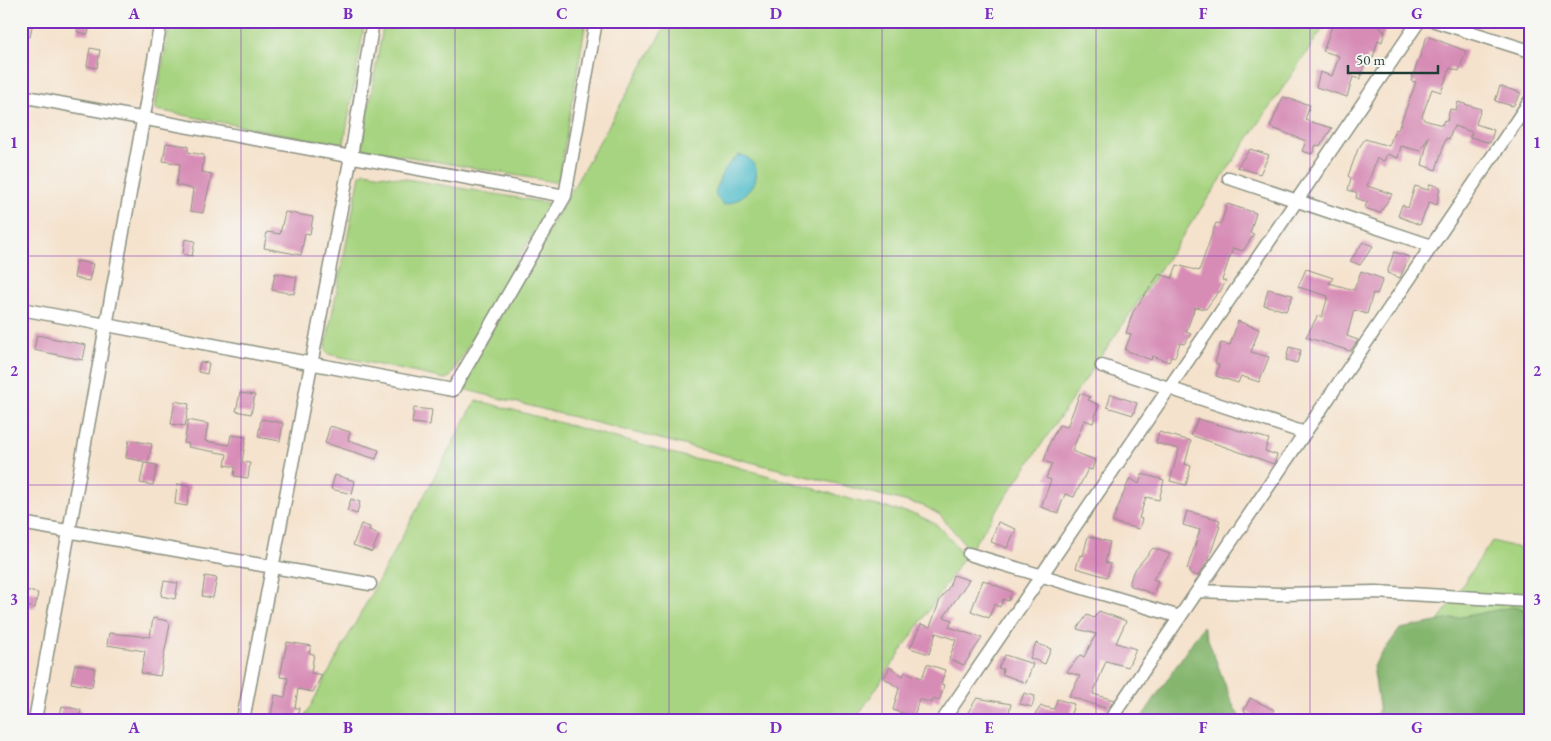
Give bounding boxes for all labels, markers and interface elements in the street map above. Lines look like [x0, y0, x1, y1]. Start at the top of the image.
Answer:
text: A [127, 3, 140, 24]
text: B [343, 3, 353, 24]
text: C [556, 3, 568, 24]
text: D [770, 3, 782, 24]
text: E [984, 3, 994, 24]
text: F [1199, 3, 1208, 24]
text: G [1411, 3, 1423, 24]
scale bar [1348, 42, 1438, 74]
text: 50 m [1356, 50, 1385, 69]
text: 1 [10, 132, 18, 153]
text: 1 [1533, 132, 1541, 153]
text: 2 [10, 360, 19, 381]
text: 2 [1533, 360, 1542, 381]
text: 3 [10, 589, 18, 610]
text: 3 [1533, 589, 1541, 610]
text: A [127, 717, 140, 738]
text: B [343, 717, 353, 738]
text: C [556, 717, 568, 738]
text: D [770, 717, 782, 738]
text: E [984, 717, 994, 738]
text: F [1199, 717, 1208, 738]
text: G [1411, 717, 1423, 738]

